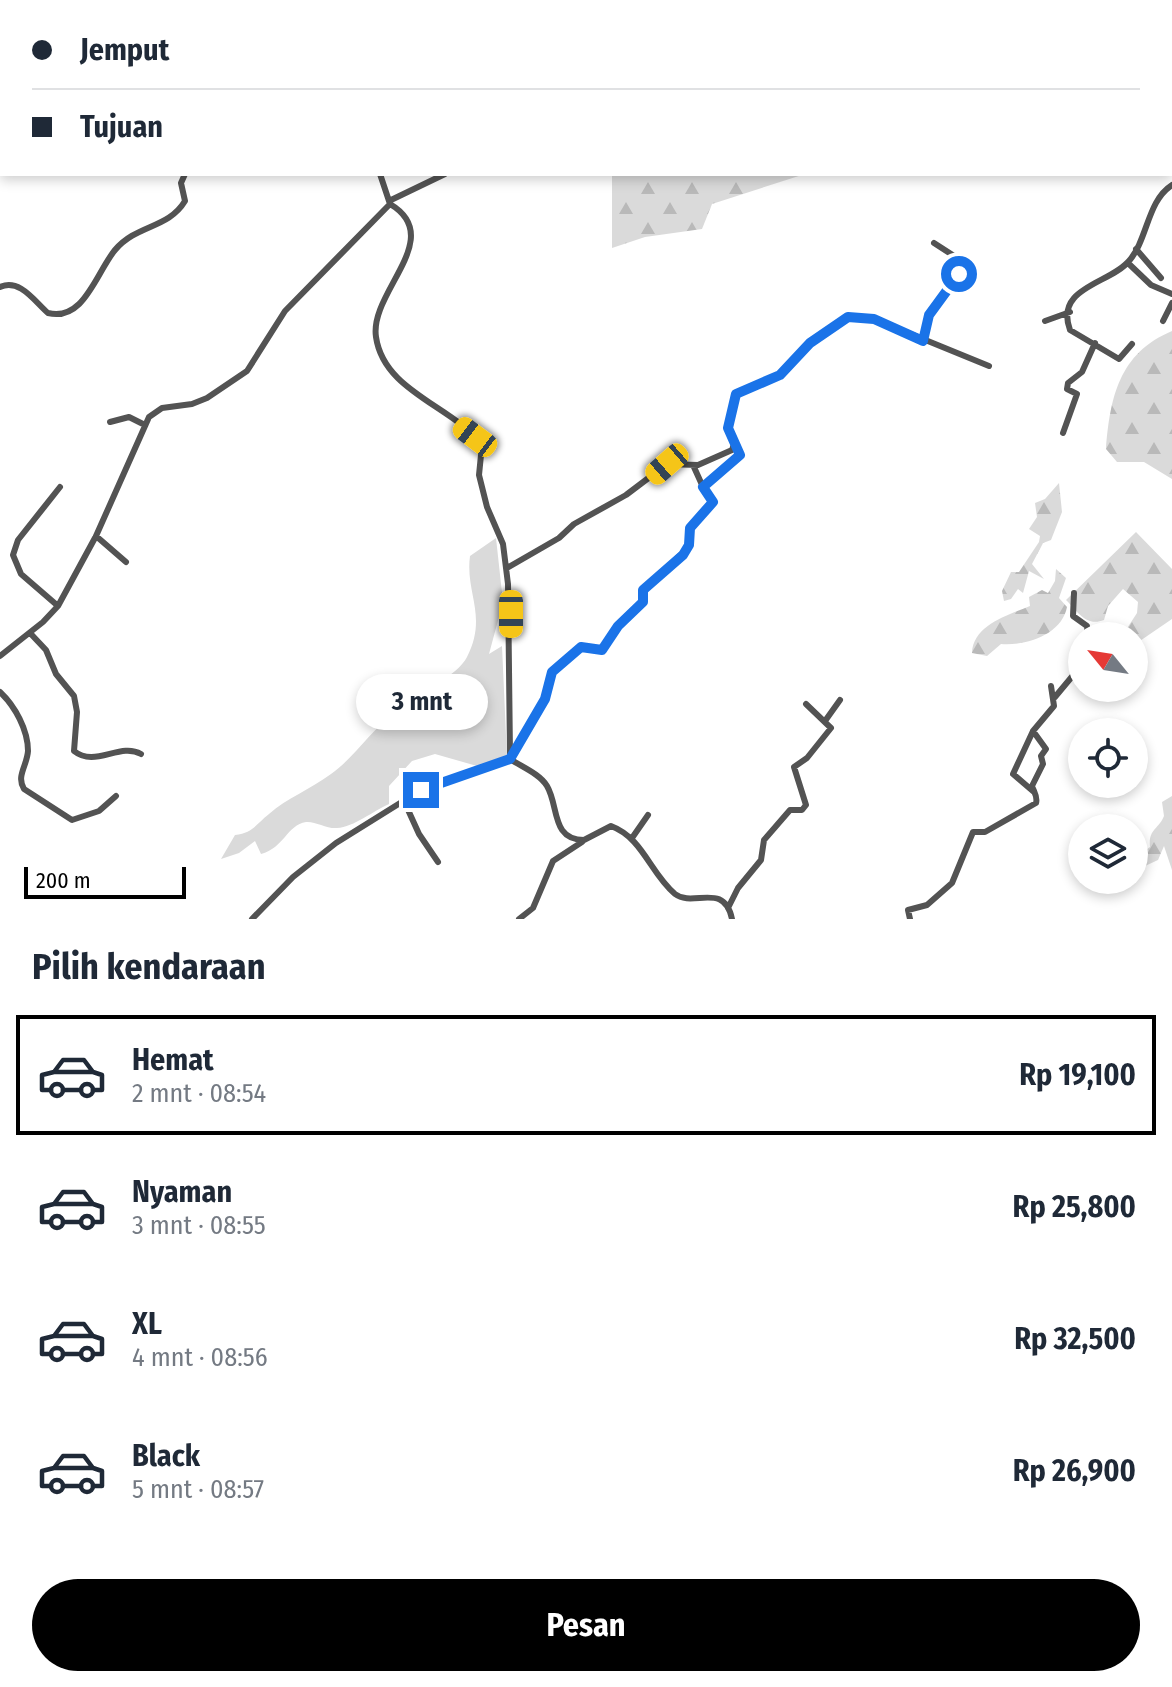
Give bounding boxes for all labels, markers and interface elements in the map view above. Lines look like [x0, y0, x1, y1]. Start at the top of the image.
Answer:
text: Jemput [80, 32, 169, 68]
text: Tujuan [80, 109, 163, 145]
route start [941, 256, 977, 292]
car [449, 413, 501, 461]
car [641, 439, 693, 489]
car [499, 590, 523, 638]
north arrow [1068, 622, 1148, 702]
map controls [1068, 622, 1148, 894]
callout: 3 mnt [355, 674, 487, 730]
text: 3 mnt [392, 686, 452, 717]
button: locate [1068, 718, 1148, 798]
route end [403, 772, 439, 808]
button: layers [1068, 814, 1148, 894]
scale bar [24, 863, 186, 899]
text: 200 m [36, 867, 91, 894]
text: Pilih kendaraan [32, 945, 266, 989]
icon: car [36, 1039, 108, 1111]
text: Hemat [132, 1042, 214, 1078]
text: Rp 19,100 [1019, 1057, 1136, 1093]
text: 2 mnt · 08:54 [132, 1078, 266, 1109]
icon: car [36, 1171, 108, 1243]
text: Nyaman [132, 1174, 232, 1210]
text: Rp 25,800 [1013, 1189, 1136, 1225]
text: 3 mnt · 08:55 [132, 1210, 266, 1241]
icon: car [36, 1303, 108, 1375]
text: XL [132, 1306, 162, 1342]
text: Rp 32,500 [1014, 1321, 1136, 1357]
text: 4 mnt · 08:56 [132, 1342, 268, 1373]
icon: car [36, 1435, 108, 1507]
text: Black [132, 1438, 200, 1474]
text: Rp 26,900 [1013, 1453, 1136, 1489]
text: 5 mnt · 08:57 [132, 1474, 264, 1505]
button: Pesan [32, 1579, 1140, 1671]

